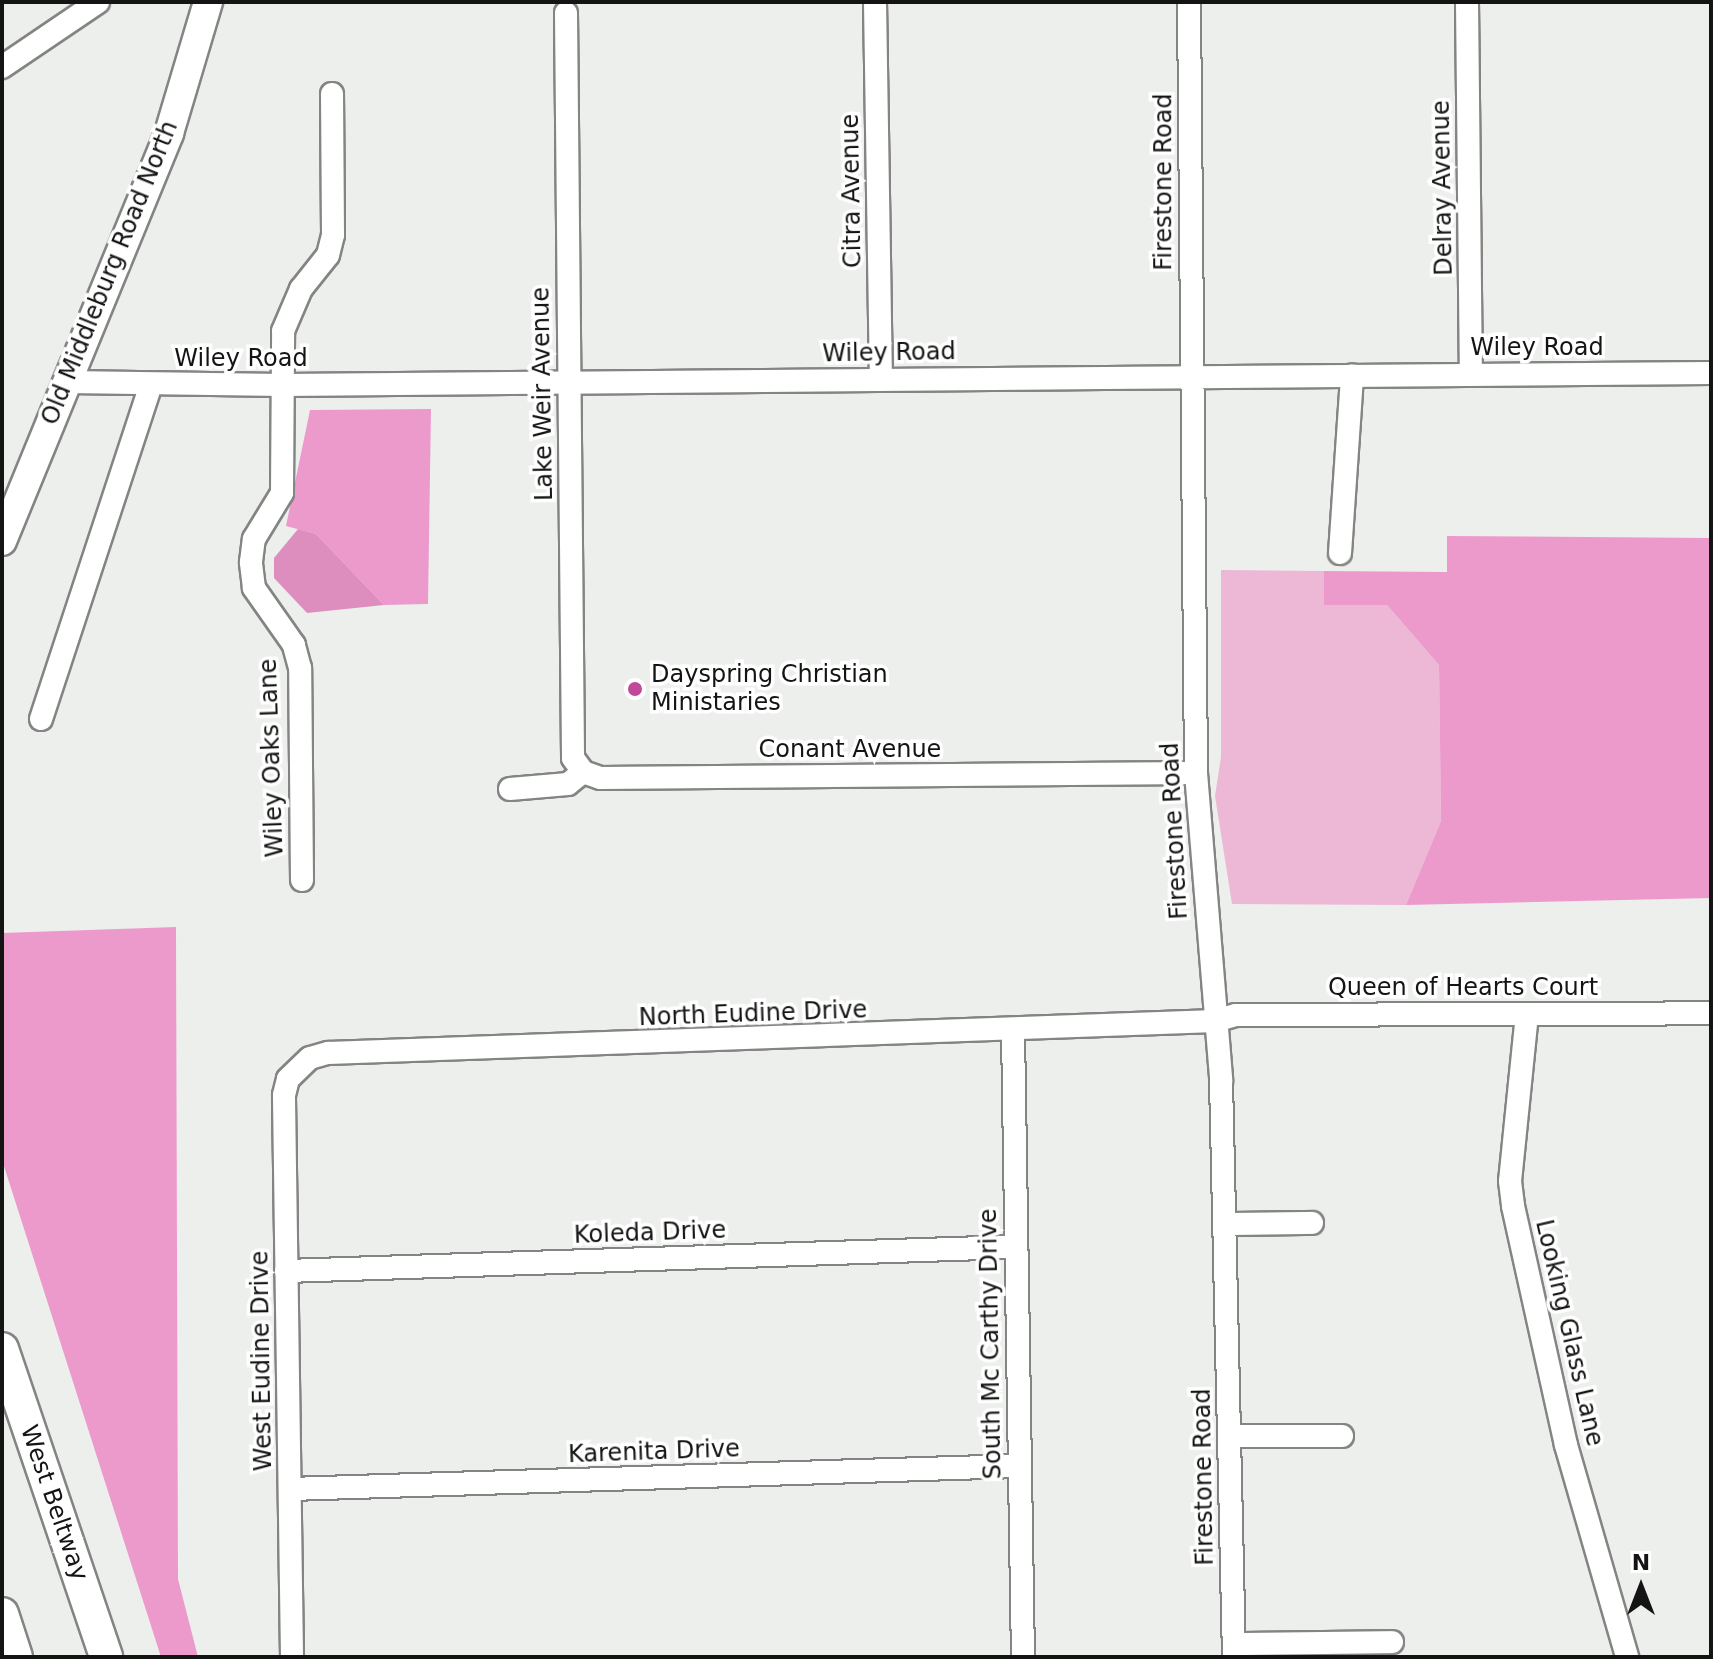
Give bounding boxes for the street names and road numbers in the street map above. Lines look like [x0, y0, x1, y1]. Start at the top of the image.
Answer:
street label: Firestone Road [1150, 93, 1178, 271]
street label: Delray Avenue [1427, 100, 1459, 276]
street label: Citra Avenue [836, 114, 868, 268]
street label: Old Middleburg Road North [36, 117, 184, 429]
street label: Lake Weir Avenue [527, 287, 559, 501]
street label: Wiley Road [1470, 334, 1604, 362]
street label: Wiley Road [822, 337, 956, 369]
street label: Wiley Road [174, 345, 308, 373]
street label: Wiley Oaks Lane [254, 658, 290, 858]
street label: Conant Avenue [759, 736, 941, 764]
street label: Firestone Road [1156, 742, 1194, 920]
street label: Queen of Hearts Court [1328, 974, 1598, 1002]
street label: North Eudine Drive [638, 996, 868, 1032]
street label: South Mc Carthy Drive [974, 1208, 1008, 1480]
street label: Koleda Drive [573, 1216, 727, 1250]
street label: Looking Glass Lane [1529, 1217, 1609, 1449]
street label: West Eudine Drive [246, 1251, 278, 1471]
street label: Firestone Road [1188, 1388, 1220, 1566]
street label: West Beltway [14, 1421, 94, 1585]
street label: Karenita Drive [568, 1435, 740, 1469]

